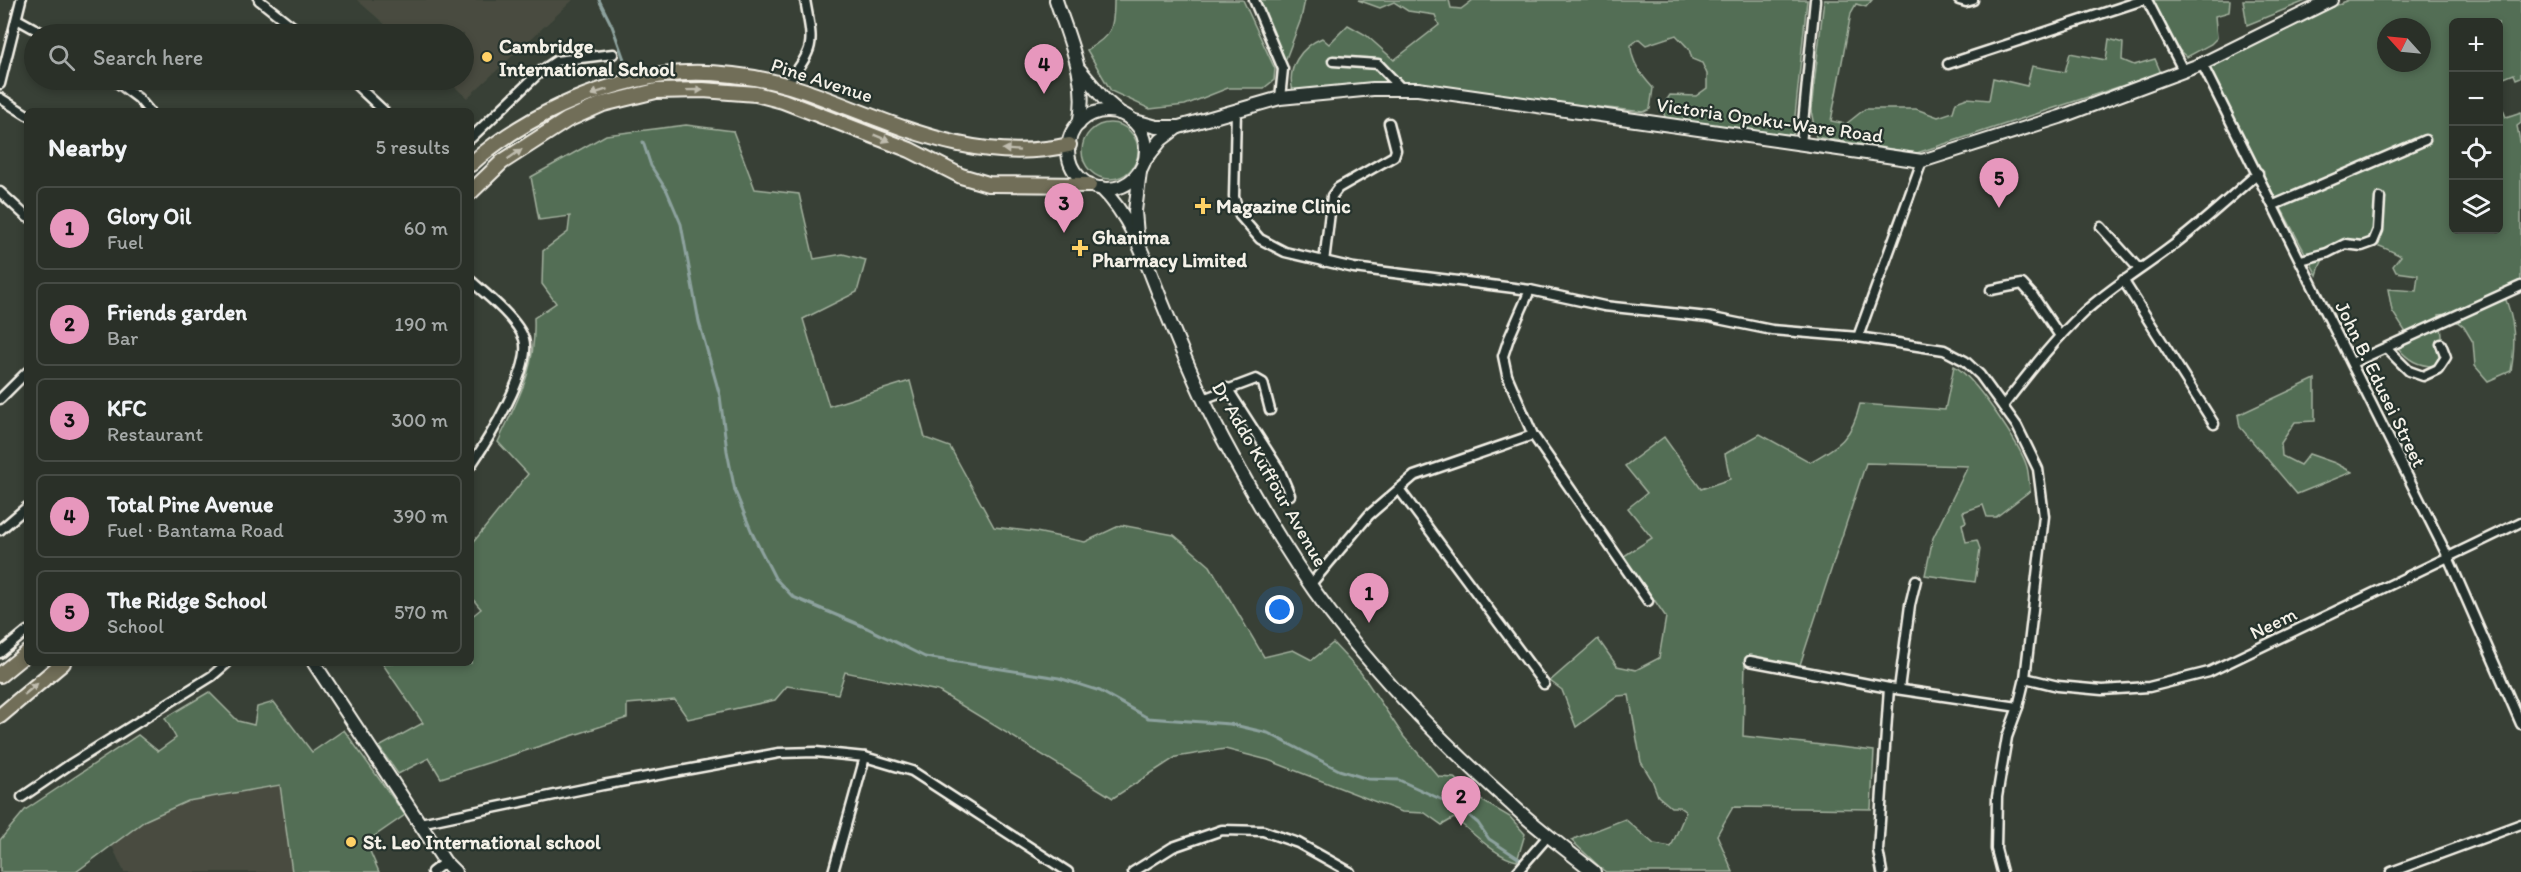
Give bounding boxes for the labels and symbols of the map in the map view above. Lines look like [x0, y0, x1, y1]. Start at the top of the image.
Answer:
north arrow [2377, 18, 2431, 72]
place label: Cambridge International School [499, 34, 675, 81]
pin: 4 [1024, 44, 1064, 94]
marker: Cambridge International School [480, 50, 494, 64]
street label: Pine Avenue [768, 52, 876, 108]
one-way arrow [686, 85, 705, 95]
one-way arrow [590, 87, 608, 97]
street label: Victoria Opoku-Ware Road [1655, 92, 1885, 148]
one-way arrow [873, 134, 891, 143]
one-way arrow [1002, 145, 1021, 155]
one-way arrow [507, 148, 523, 159]
pin: 5 [1980, 158, 2018, 208]
pin: 3 [1044, 184, 1084, 233]
place label: Magazine Clinic [1216, 194, 1351, 219]
marker: Magazine Clinic [1194, 197, 1212, 215]
place label: Ghanima Pharmacy Limited [1092, 225, 1247, 273]
marker: Ghanima Pharmacy Limited [1073, 241, 1087, 255]
street label: John B. Edusei Street [2330, 297, 2432, 471]
street label: Dr Addo Kuffour Avenue [1207, 377, 1333, 571]
pin: 1 [1350, 574, 1388, 623]
your location [1265, 595, 1294, 624]
street label: Neem [2246, 601, 2301, 645]
one-way arrow [23, 683, 39, 696]
pin: 2 [1442, 776, 1480, 826]
place label: St. Leo International school [363, 830, 601, 854]
marker: St. Leo International school [344, 835, 358, 849]

